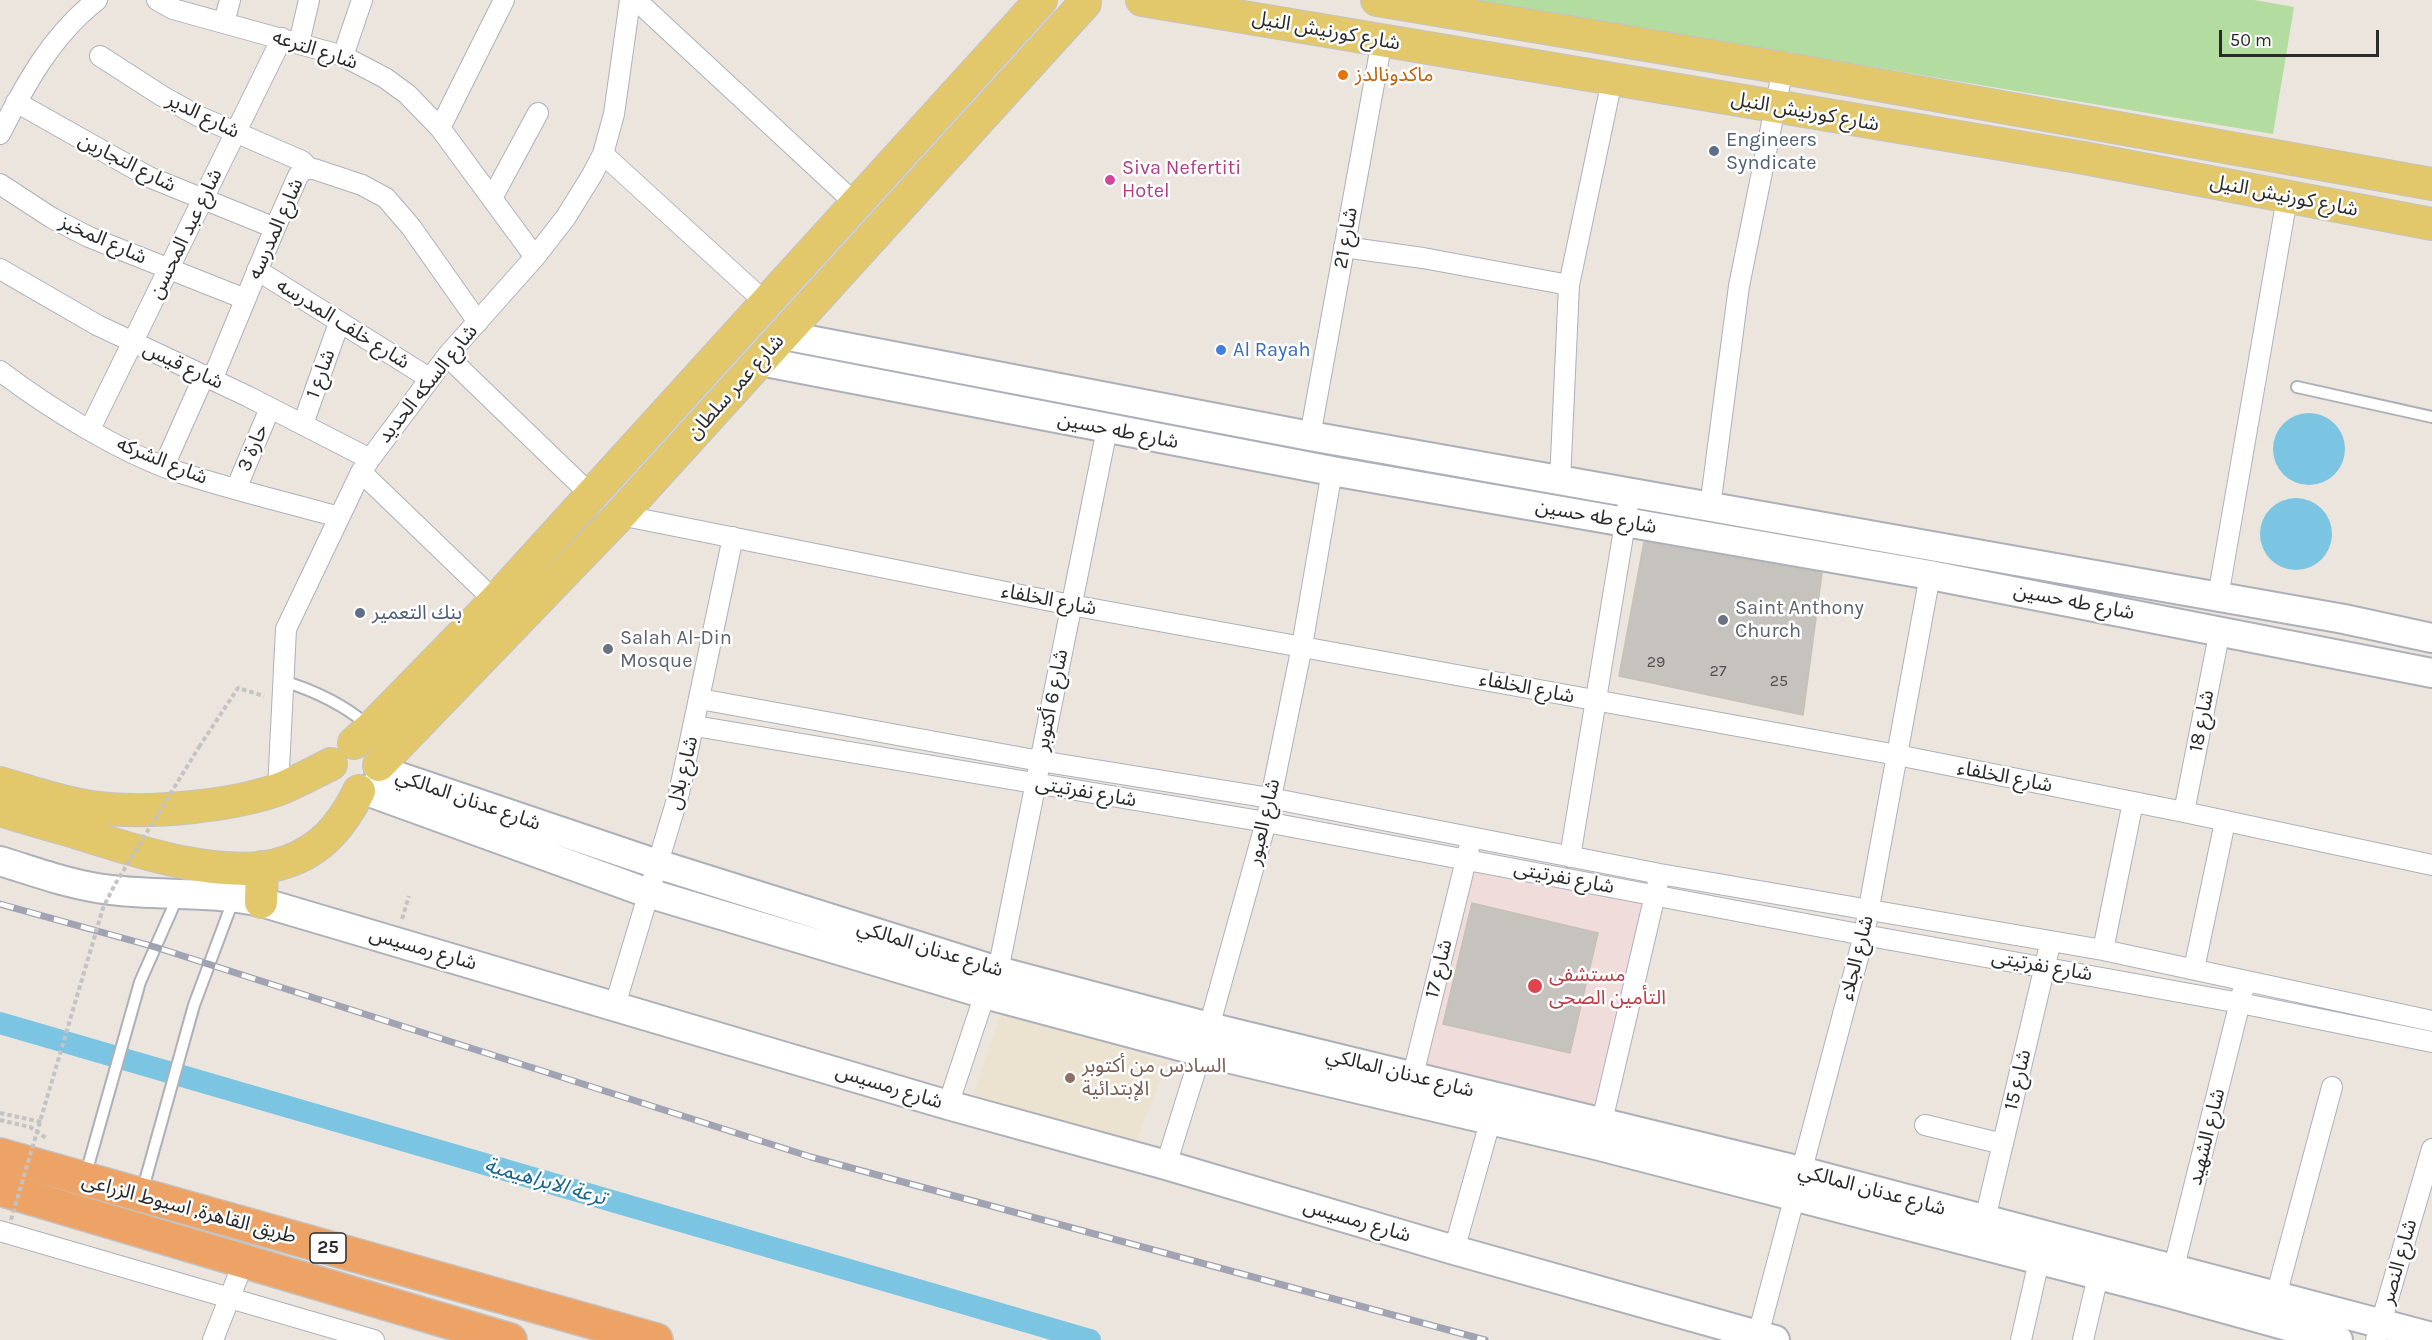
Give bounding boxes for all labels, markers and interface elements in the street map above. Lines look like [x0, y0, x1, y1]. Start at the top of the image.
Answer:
street label: شارع كورنيش النيل [1250, 6, 1402, 56]
scale bar [2222, 18, 2382, 56]
street label: شارع الترعه [269, 25, 361, 75]
text: 50 m [2230, 29, 2272, 51]
place label: ماكدونالدز [1355, 63, 1434, 87]
marker: ماكدونالدز [1336, 68, 1350, 82]
street label: شارع كورنيش النيل [1729, 87, 1881, 137]
street label: شارع الدير [163, 88, 243, 144]
street label: شارع النجارين [74, 128, 180, 198]
place label: Engineers Syndicate [1726, 128, 1817, 175]
marker: Engineers Syndicate [1707, 144, 1721, 158]
place label: Siva Nefertiti Hotel [1122, 156, 1241, 203]
street label: شارع عبد المحسن [144, 165, 228, 303]
street label: شارع كورنيش النيل [2208, 170, 2360, 222]
marker: Siva Nefertiti Hotel [1103, 173, 1117, 187]
street label: شارع المدرسه [243, 175, 309, 283]
street label: شارع 21 [1329, 205, 1363, 271]
street label: شارع المخبز [56, 210, 150, 270]
street label: شارع خلف المدرسه [272, 273, 414, 375]
street label: شارع السكه الحديد [373, 320, 483, 448]
street label: شارع عمر سلطان [682, 329, 790, 445]
street label: شارع قيس [139, 337, 227, 395]
place label: Al Rayah [1233, 338, 1310, 362]
marker: Al Rayah [1214, 343, 1228, 357]
street label: شارع 1 [301, 346, 341, 402]
street label: شارع طه حسين [1056, 408, 1180, 454]
street label: حارة 3 [232, 421, 274, 475]
street label: شارع الشركه [113, 432, 211, 490]
street label: شارع طه حسين [1534, 495, 1658, 539]
street label: شارع الخلفاء [999, 579, 1099, 621]
street label: شارع طه حسين [2012, 579, 2136, 625]
place label: Saint Anthony Church [1735, 596, 1864, 643]
place label: بنك التعمير [372, 601, 462, 625]
marker: بنك التعمير [353, 606, 367, 620]
marker: Saint Anthony Church [1716, 613, 1730, 627]
place label: Salah Al-Din Mosque [620, 626, 732, 673]
marker: Salah Al-Din Mosque [601, 642, 615, 656]
street label: شارع 6 أكتوبر [1030, 647, 1074, 753]
house number: 29 [1647, 652, 1665, 672]
house number: 27 [1710, 661, 1726, 681]
street label: شارع الخلفاء [1477, 667, 1577, 709]
house number: 25 [1770, 671, 1788, 691]
street label: شارع 18 [2184, 688, 2220, 754]
street label: شارع بلال [662, 734, 704, 812]
street label: شارع الخلفاء [1955, 756, 2055, 798]
street label: شارع عدنان المالكي [392, 764, 544, 836]
street label: شارع نفرتيتى [1034, 771, 1138, 813]
street label: شارع العبور [1242, 777, 1286, 867]
street label: شارع نفرتيتى [1512, 856, 1616, 900]
street label: شارع الجلاء [1835, 913, 1879, 1003]
street label: شارع عدنان المالكي [854, 915, 1006, 983]
street label: شارع رمسيس [367, 922, 479, 976]
street label: شارع 17 [1420, 937, 1458, 1001]
street label: شارع نفرتيتى [1990, 945, 2094, 987]
place label: مستشفى التأمين الصحى [1549, 963, 1666, 1010]
marker: مستشفى التأمين الصحى [1526, 977, 1544, 995]
street label: شارع عدنان المالكي [1324, 1043, 1476, 1103]
street label: شارع 15 [1999, 1047, 2037, 1113]
place label: السادس من أكتوبر الإبتدائية [1082, 1054, 1226, 1101]
street label: شارع رمسيس [833, 1059, 945, 1115]
marker: السادس من أكتوبر الإبتدائية [1063, 1071, 1077, 1085]
street label: شارع الشهيد [2183, 1086, 2231, 1188]
water label: ترعة الابراهيمية [481, 1153, 609, 1211]
street label: شارع عدنان المالكي [1796, 1159, 1948, 1221]
street label: طريق القاهرة, اسيوط الزراعى [79, 1169, 299, 1249]
street label: شارع رمسيس [1301, 1194, 1413, 1248]
street label: شارع النصر [2375, 1217, 2423, 1307]
road number: 25 [310, 1233, 346, 1263]

